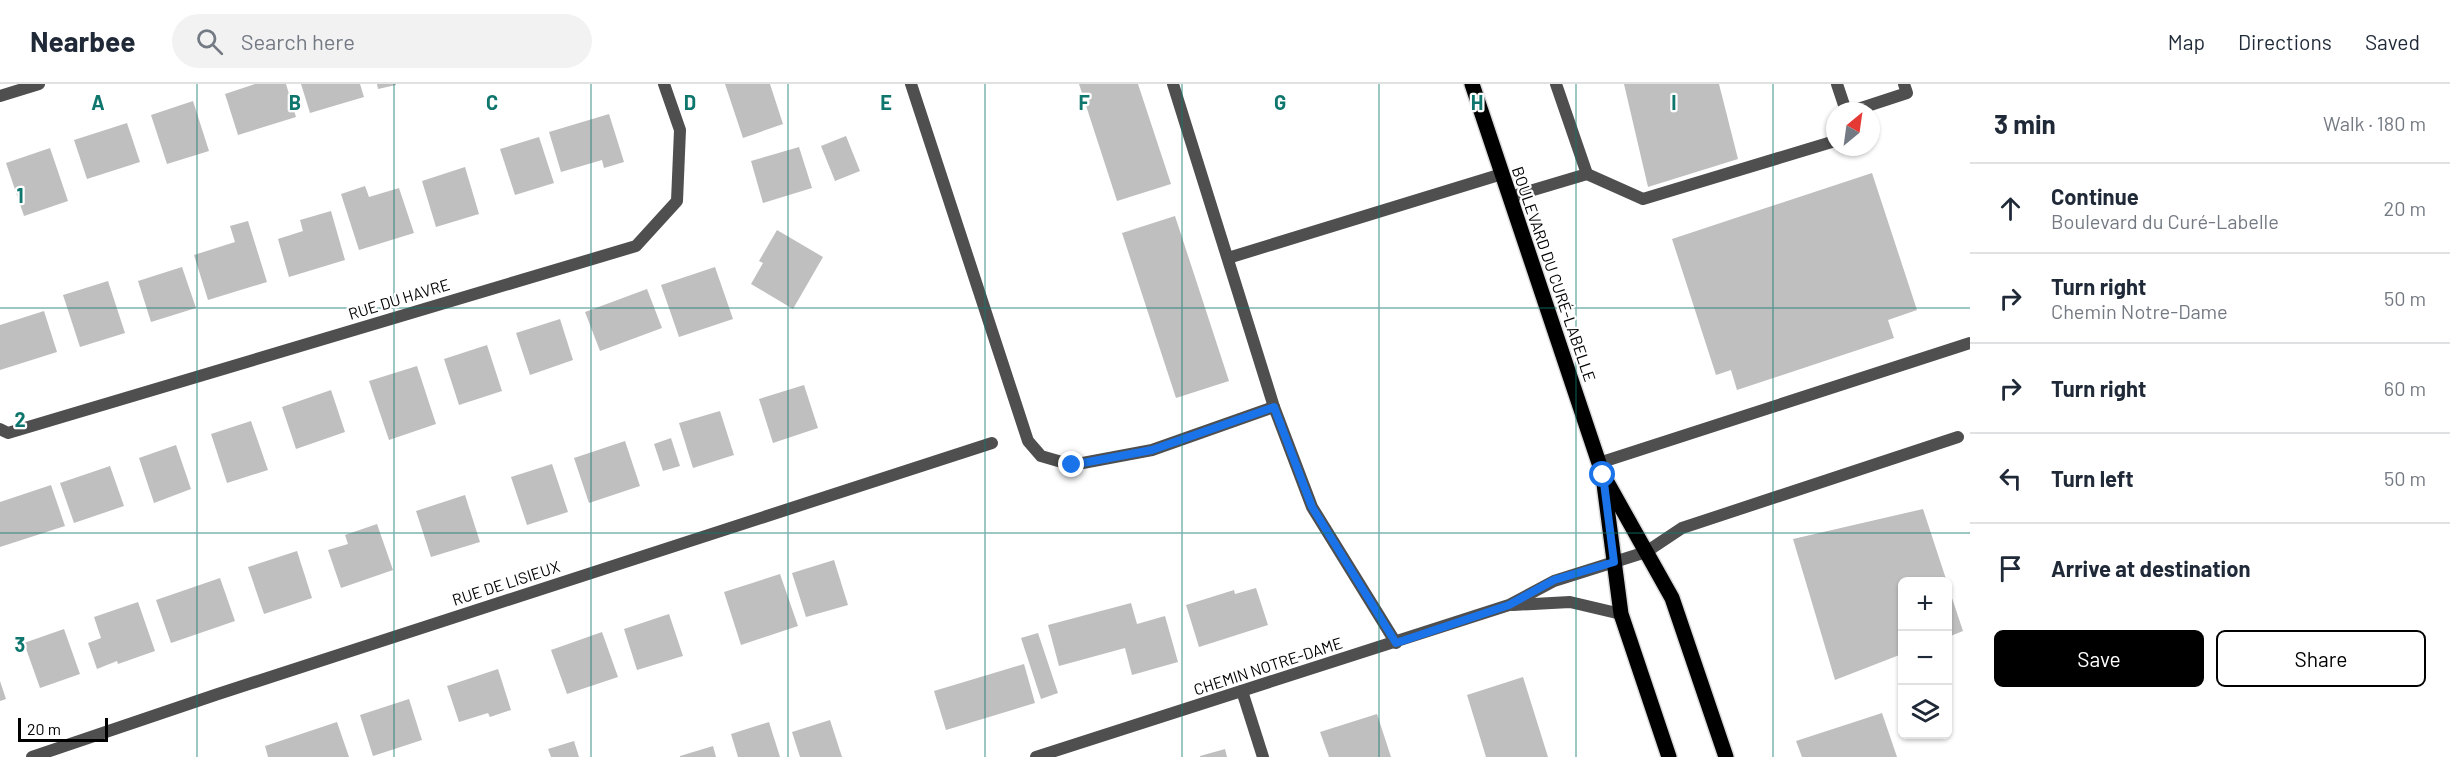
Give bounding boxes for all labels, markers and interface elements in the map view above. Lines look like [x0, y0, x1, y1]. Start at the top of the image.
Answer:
search box [172, 14, 592, 68]
text: Nearbee [30, 24, 136, 58]
icon: search [193, 25, 226, 58]
text: Search here [241, 28, 355, 54]
text: Map [2168, 29, 2205, 54]
text: Directions [2238, 29, 2332, 54]
text: Saved [2365, 29, 2420, 54]
text: A [91, 90, 105, 114]
text: B [289, 90, 301, 114]
text: C [486, 90, 498, 114]
text: D [684, 90, 696, 114]
text: E [880, 90, 892, 114]
text: F [1078, 90, 1090, 114]
text: G [1274, 90, 1286, 114]
text: H [1471, 90, 1483, 114]
text: I [1671, 90, 1677, 114]
north arrow [1826, 102, 1880, 156]
text: 3 min [1994, 108, 2056, 139]
text: Walk · 180 m [2323, 111, 2426, 135]
street label: BOULEVARD DU CURÉ-LABELLE [1509, 164, 1600, 384]
text: 1 [16, 183, 24, 207]
text: Continue [2051, 183, 2139, 209]
icon: ahead [1994, 192, 2027, 225]
text: 20 m [2383, 196, 2426, 220]
text: Boulevard du Curé-Labelle [2051, 209, 2279, 233]
text: Turn right [2051, 273, 2146, 299]
street label: RUE DU HAVRE [346, 274, 452, 323]
icon: right [1994, 282, 2027, 315]
text: 50 m [2384, 286, 2426, 310]
text: Chemin Notre-Dame [2051, 299, 2228, 323]
icon: right [1994, 372, 2027, 405]
text: Turn right [2051, 375, 2146, 401]
text: 60 m [2384, 376, 2426, 400]
text: 2 [14, 407, 26, 431]
route end [1058, 451, 1084, 477]
route start [1589, 461, 1615, 487]
icon: left [1994, 462, 2027, 495]
text: Turn left [2051, 465, 2134, 491]
text: 50 m [2384, 466, 2426, 490]
icon: arrive [1994, 552, 2027, 585]
text: Arrive at destination [2051, 555, 2250, 581]
street label: RUE DE LISIEUX [450, 556, 562, 609]
map controls [1898, 577, 1952, 739]
button: + [1898, 577, 1952, 631]
button: Save [1994, 630, 2204, 687]
button: Share [2216, 630, 2426, 687]
button: − [1898, 631, 1952, 685]
text: 3 [15, 632, 25, 656]
street label: CHEMIN NOTRE-DAME [1191, 632, 1345, 699]
button: layers [1898, 685, 1952, 739]
scale bar [18, 715, 108, 742]
text: 20 m [27, 719, 61, 738]

